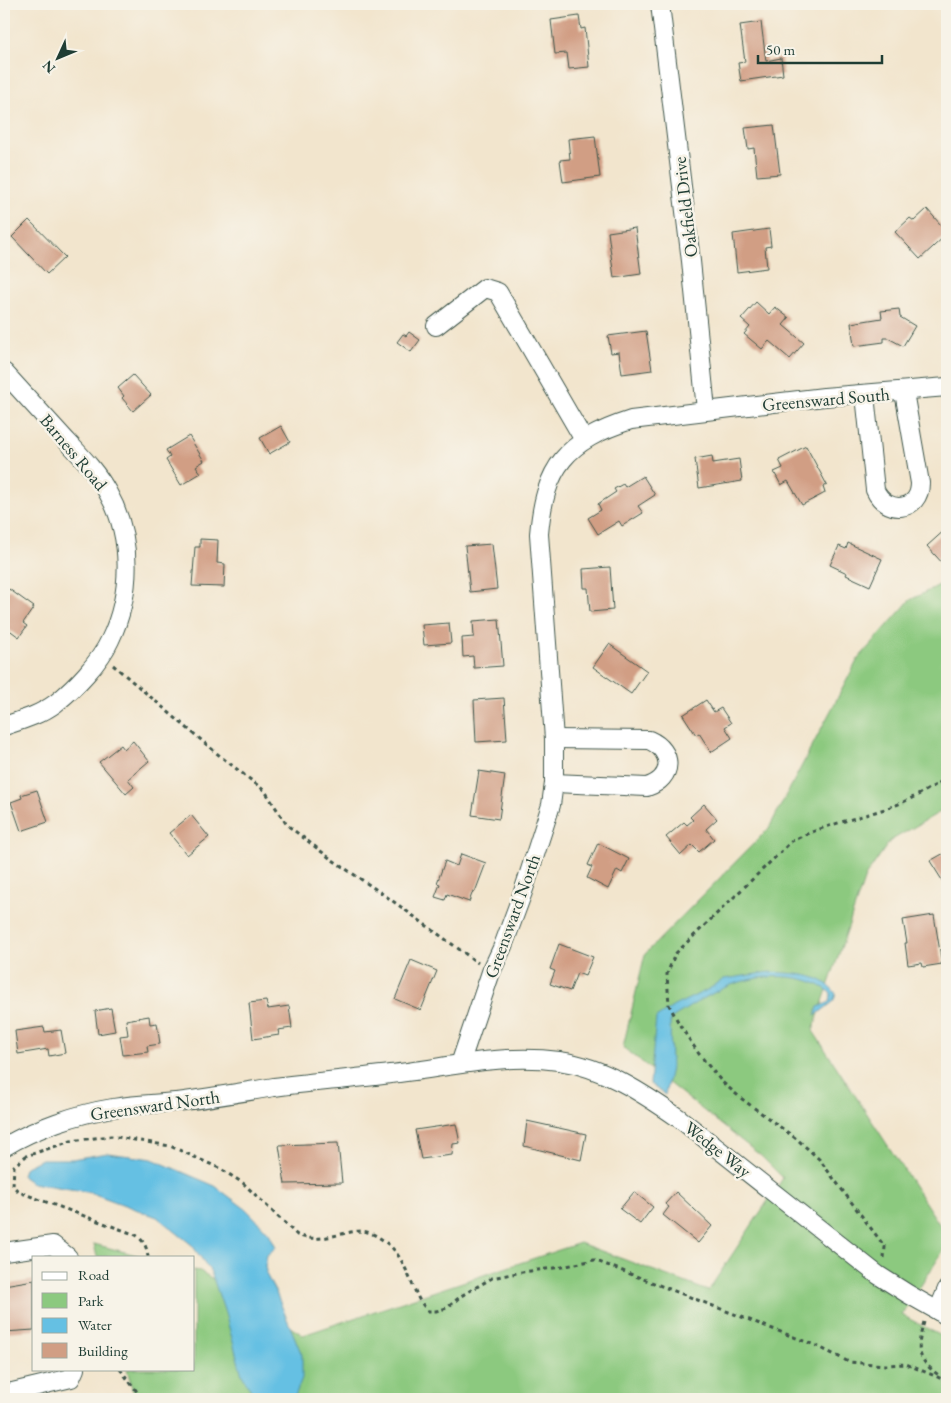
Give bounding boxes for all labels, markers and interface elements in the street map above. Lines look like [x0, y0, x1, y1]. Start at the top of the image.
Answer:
north arrow [32, 32, 82, 82]
scale bar [758, 32, 882, 64]
text: 50 m [766, 40, 795, 59]
text: N [38, 56, 59, 77]
street label: Oakfield Drive [667, 155, 703, 259]
street label: Greensward South [761, 382, 891, 416]
street label: Barness Road [35, 409, 113, 496]
street label: Greensward North [479, 851, 545, 981]
street label: Greensward North [89, 1085, 221, 1125]
street label: Wedge Way [680, 1116, 756, 1182]
legend [32, 1256, 195, 1370]
text: Road [78, 1265, 110, 1284]
text: Park [78, 1291, 105, 1310]
text: Water [78, 1315, 112, 1334]
text: Building [78, 1341, 128, 1360]

